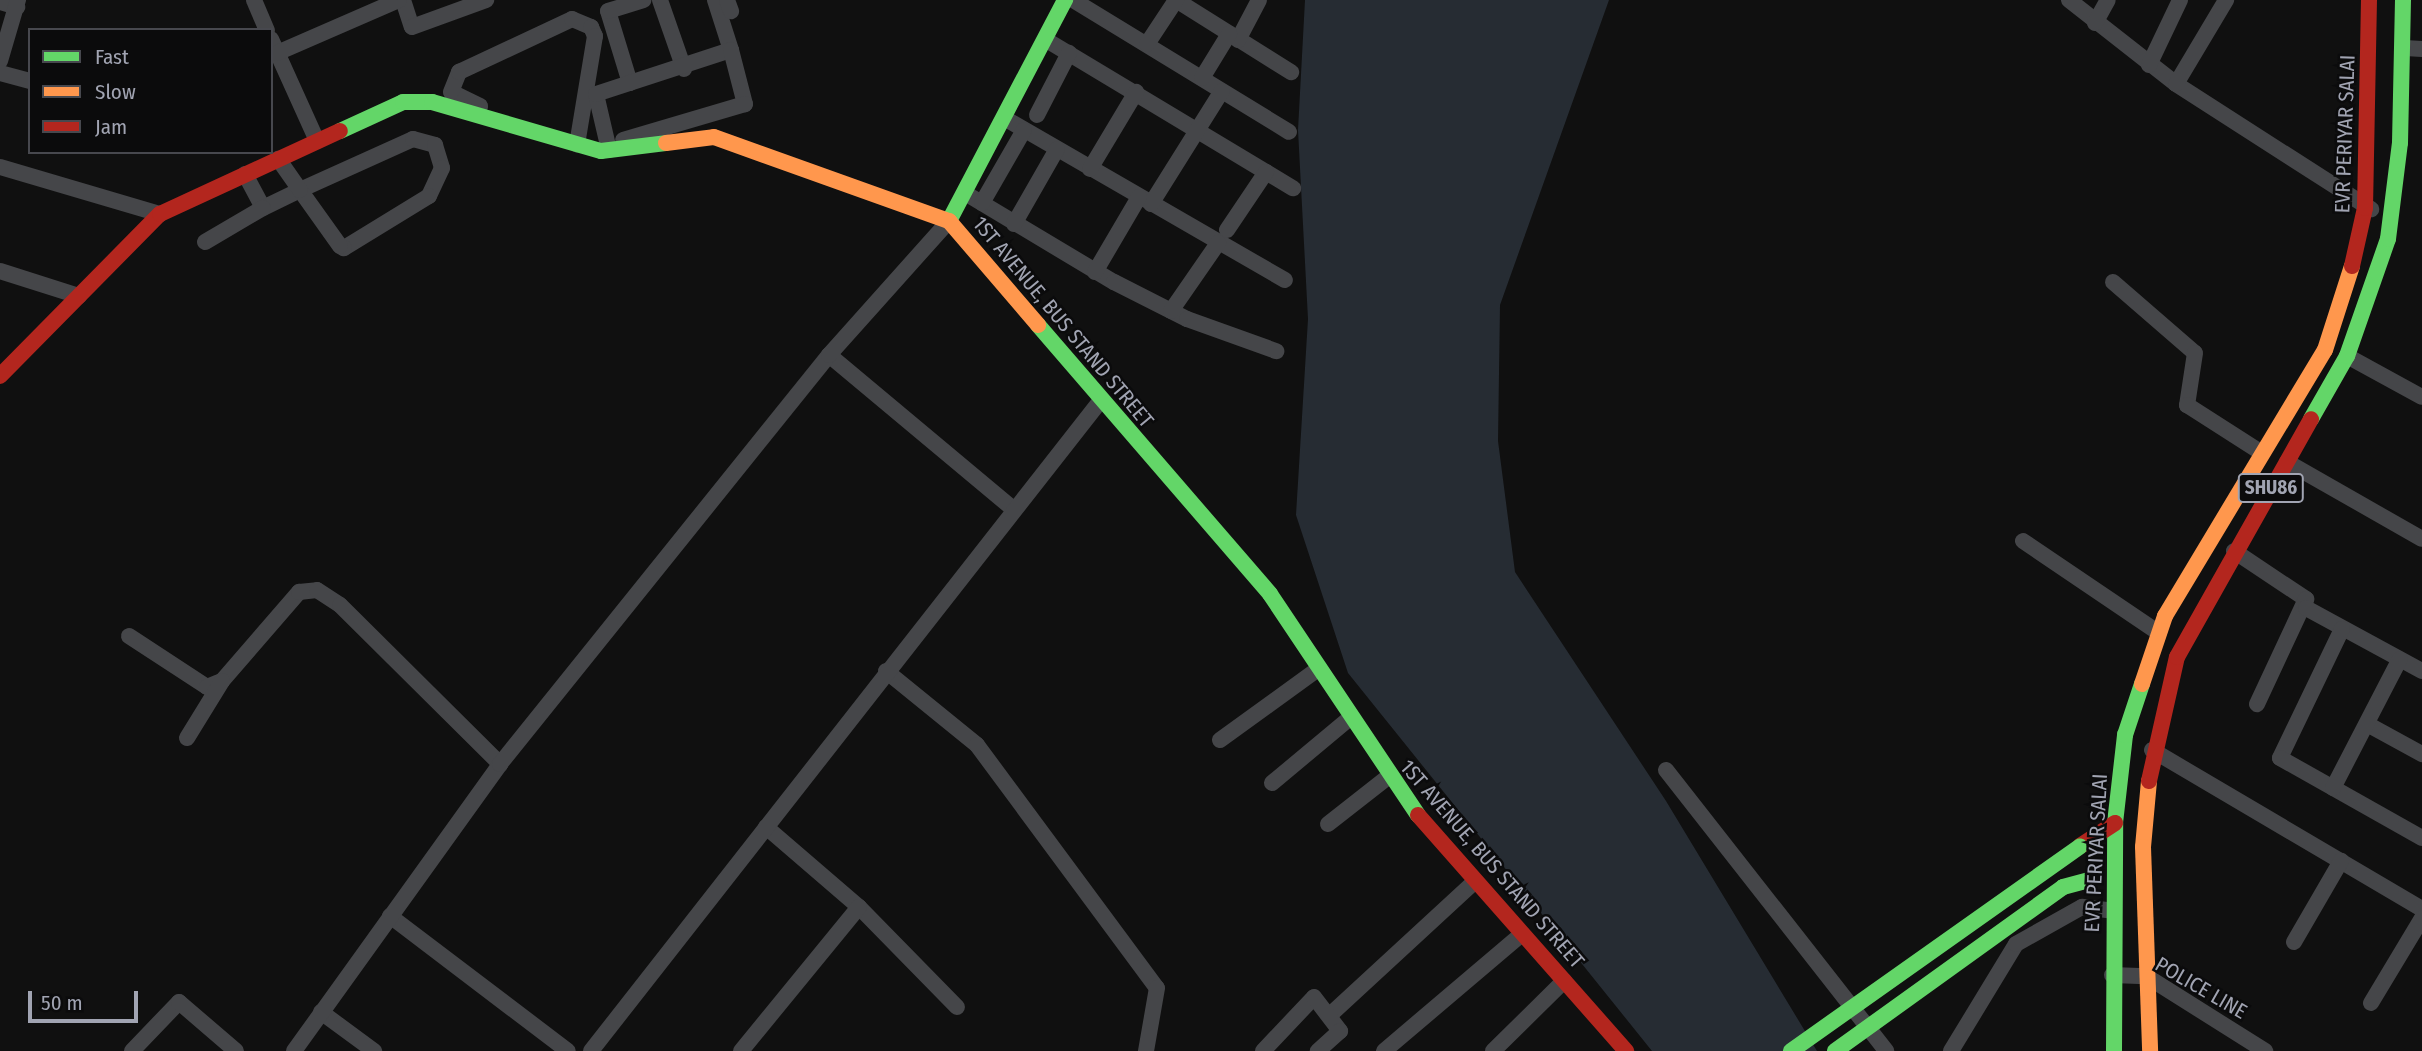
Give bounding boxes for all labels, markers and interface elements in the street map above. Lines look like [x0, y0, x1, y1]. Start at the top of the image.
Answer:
legend [28, 28, 273, 154]
text: Fast [95, 44, 129, 70]
street label: EVR PERIYAR SALAI [2330, 54, 2360, 214]
text: Slow [95, 79, 136, 105]
text: Jam [95, 114, 127, 140]
street label: 1ST AVENUE, BUS STAND STREET [967, 211, 1159, 433]
road number: SHU86 [2238, 472, 2304, 503]
street label: 1ST AVENUE, BUS STAND STREET [1395, 755, 1589, 973]
street label: EVR PERIYAR SALAI [2079, 773, 2113, 933]
street label: POLICE LINE [2151, 952, 2251, 1024]
scale bar [32, 978, 142, 1022]
text: 50 m [41, 990, 83, 1016]

